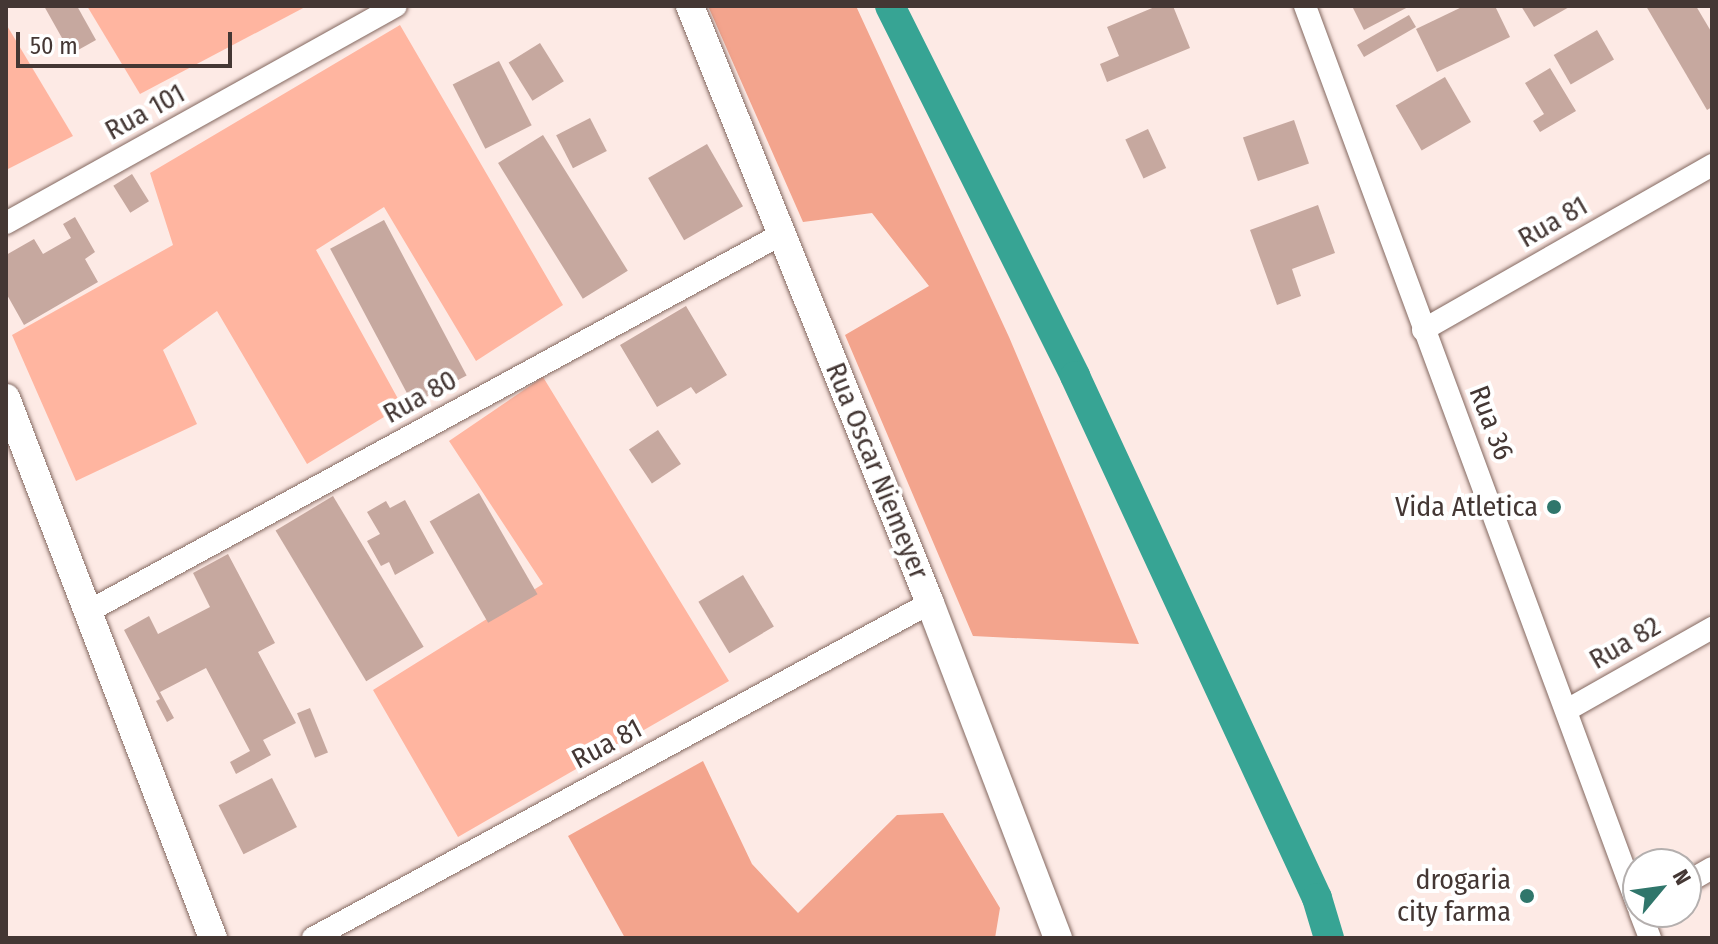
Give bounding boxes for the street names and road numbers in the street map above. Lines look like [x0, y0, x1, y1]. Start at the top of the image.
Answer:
street label: Rua 101 [99, 76, 191, 148]
street label: Rua 81 [1512, 189, 1594, 255]
street label: Rua Oscar Niemeyer [818, 358, 936, 584]
street label: Rua 80 [377, 363, 463, 431]
street label: Rua 36 [1462, 381, 1520, 465]
street label: Rua 82 [1584, 609, 1666, 677]
street label: Rua 81 [566, 712, 648, 776]

